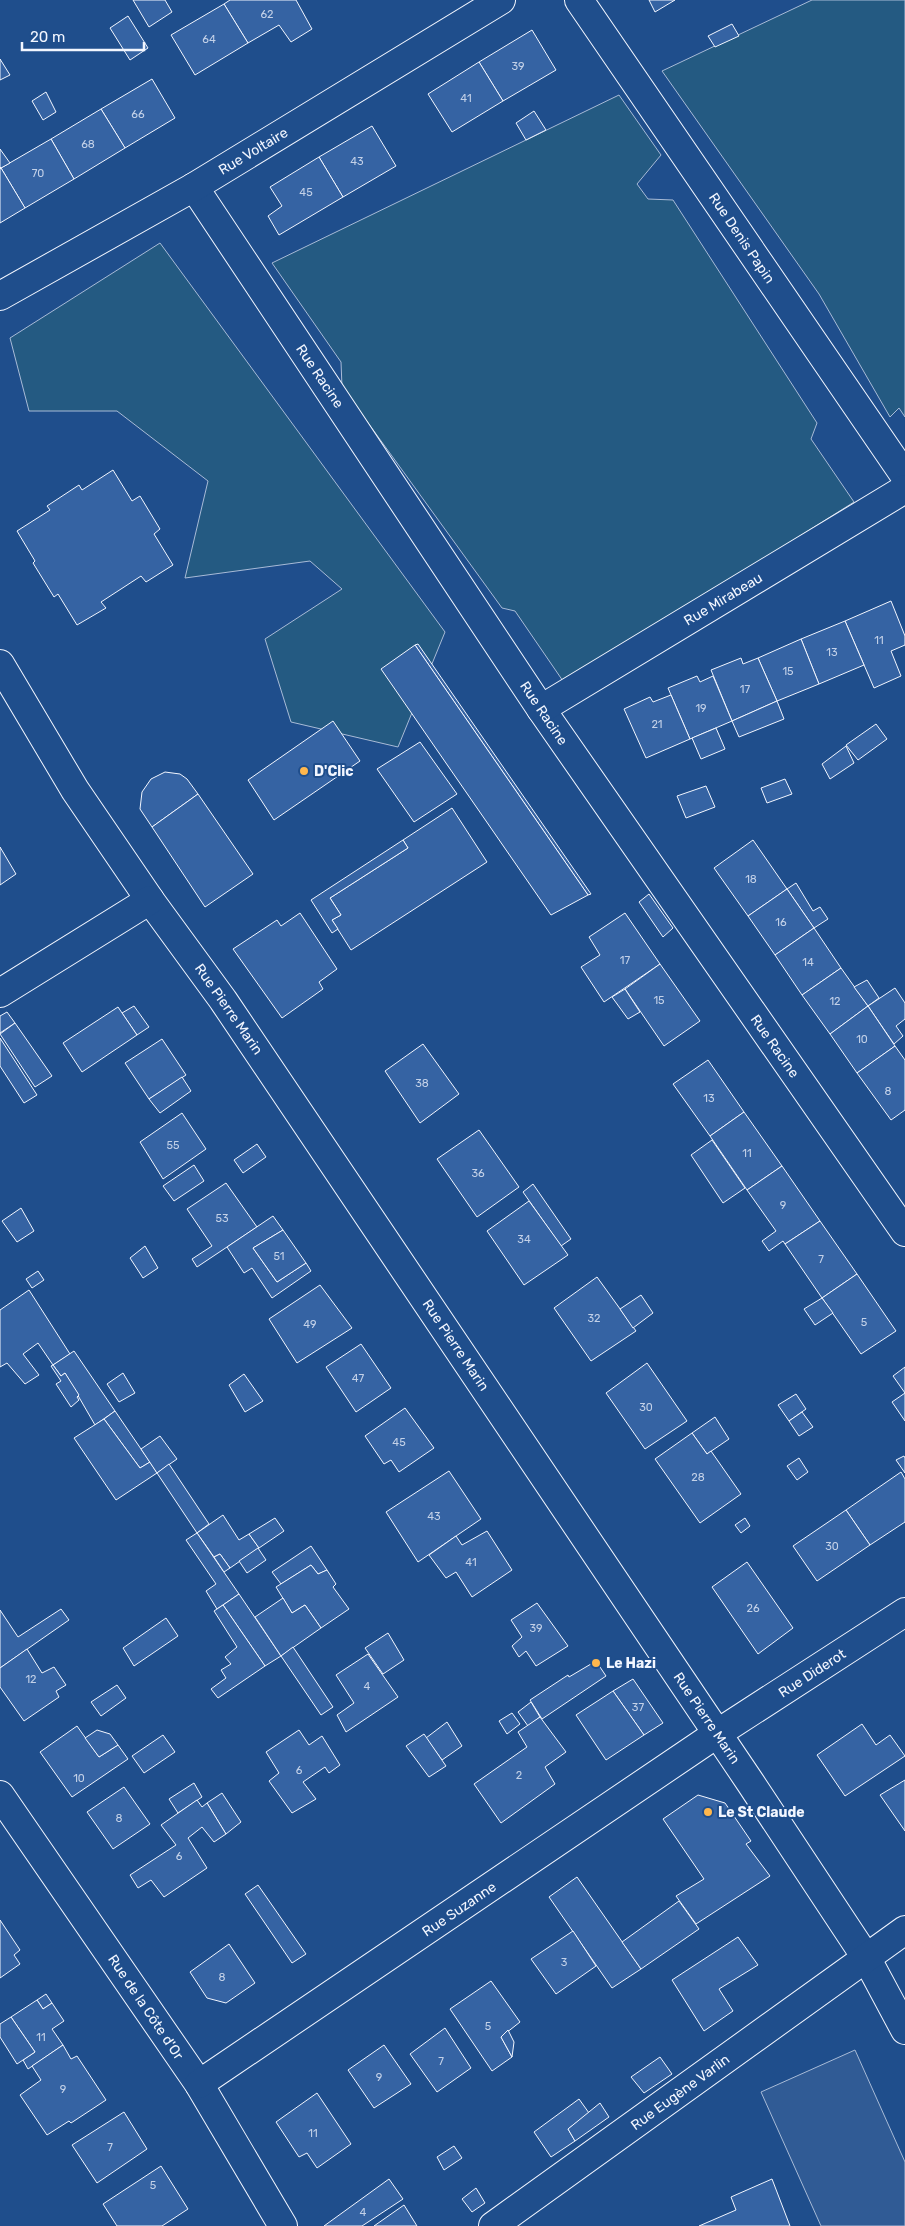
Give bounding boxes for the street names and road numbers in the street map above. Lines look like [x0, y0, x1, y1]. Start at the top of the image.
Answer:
street label: Rue Voltaire [215, 124, 291, 179]
street label: Rue Denis Papin [705, 190, 778, 287]
street label: Rue Racine [292, 341, 347, 412]
street label: Rue Mirabeau [681, 569, 766, 630]
street label: Rue Racine [516, 678, 571, 749]
street label: Rue Pierre Marin [191, 961, 266, 1058]
street label: Rue Racine [747, 1011, 803, 1081]
street label: Rue Pierre Marin [419, 1296, 493, 1394]
street label: Rue Diderot [775, 1645, 850, 1701]
street label: Rue Pierre Marin [670, 1669, 744, 1767]
street label: Rue Suzanne [419, 1878, 500, 1940]
street label: Rue de la Côte d'Or [104, 1951, 187, 2064]
street label: Rue Eugène Varlin [628, 2051, 733, 2134]

